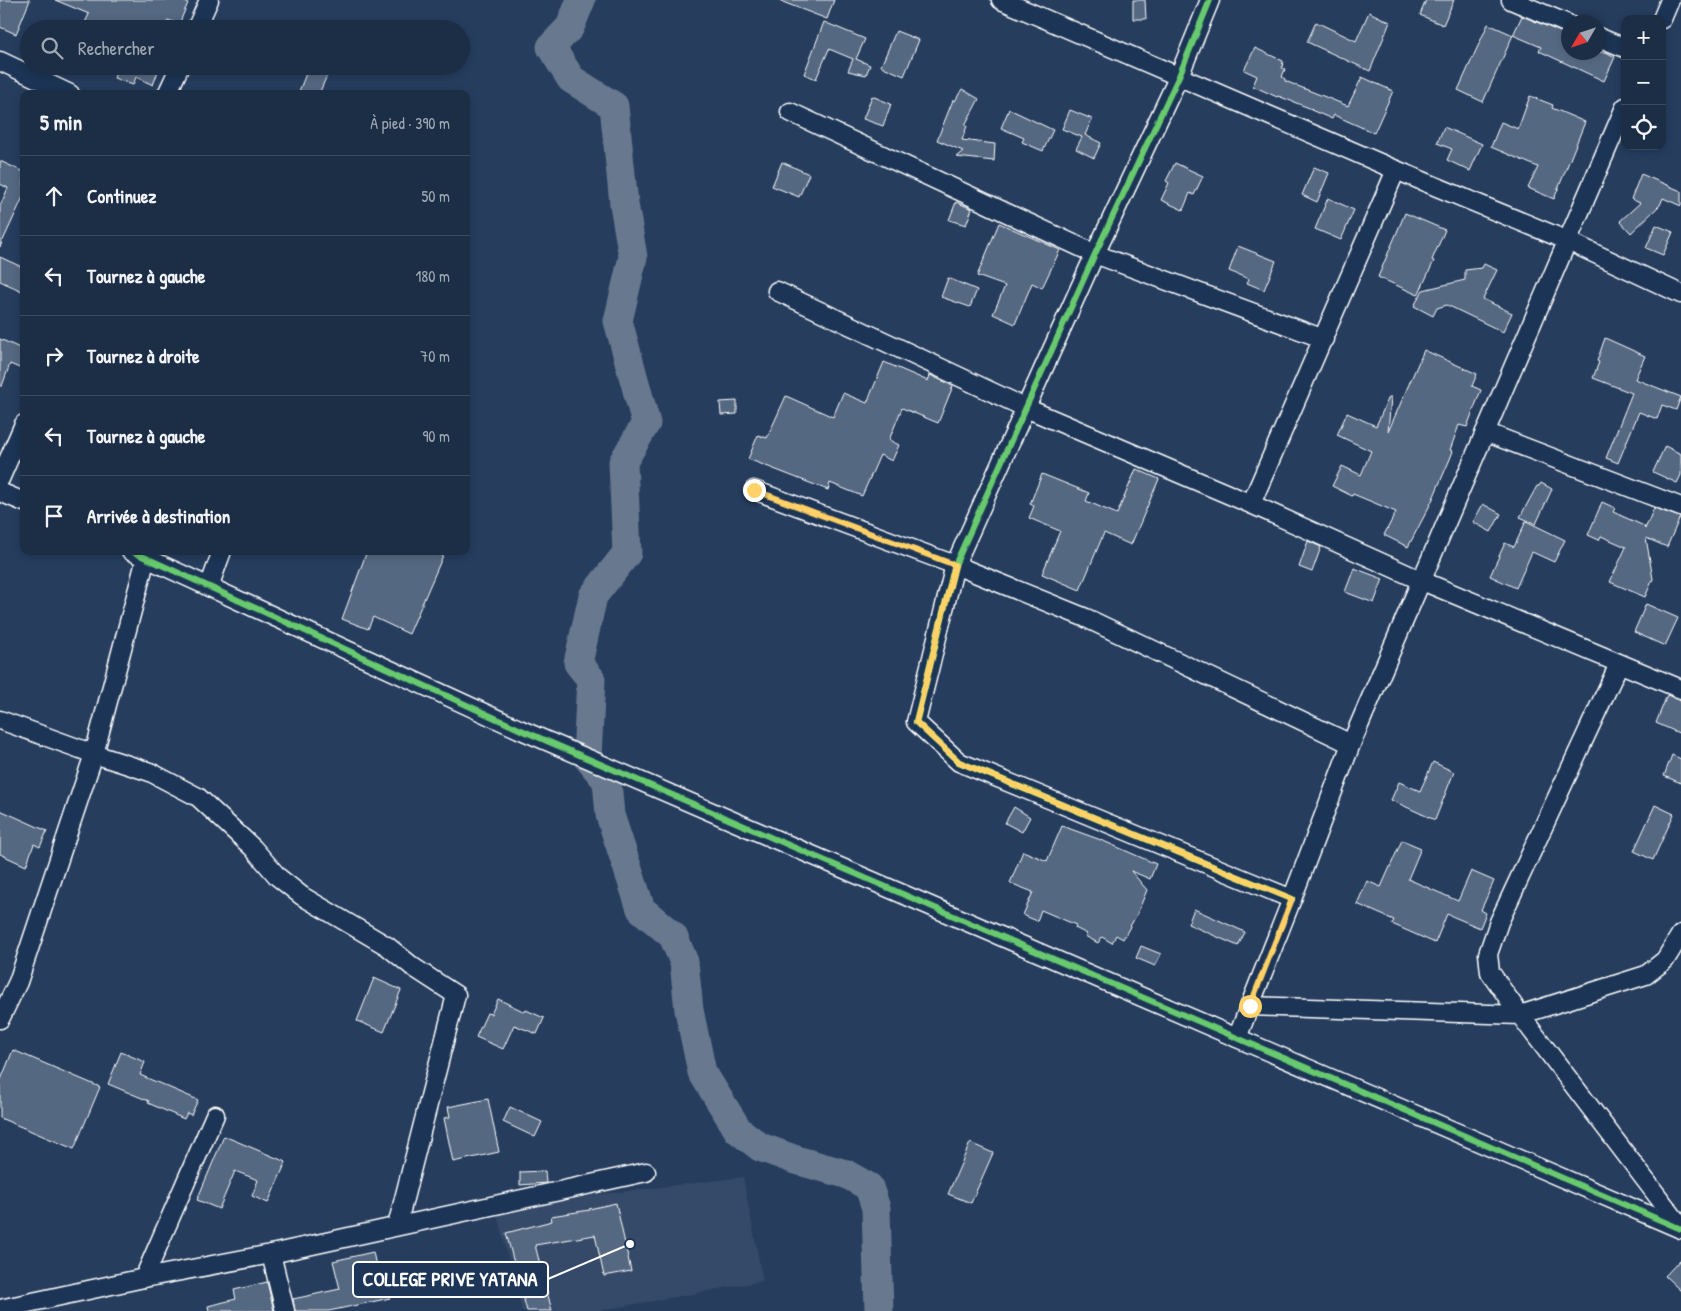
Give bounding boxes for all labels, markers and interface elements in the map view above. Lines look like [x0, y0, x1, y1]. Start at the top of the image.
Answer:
north arrow [1561, 15, 1606, 60]
map controls [1621, 15, 1666, 150]
button: + [1621, 15, 1666, 60]
search box [20, 20, 470, 75]
icon: search [38, 34, 66, 62]
text: Rechercher [78, 35, 155, 61]
button: − [1621, 60, 1666, 105]
button: locate [1621, 105, 1666, 150]
text: 5 min [40, 108, 82, 137]
text: À pied · 390 m [370, 112, 450, 134]
icon: ahead [40, 182, 68, 210]
text: Continuez [87, 183, 156, 209]
text: 50 m [422, 185, 450, 207]
icon: left [40, 262, 68, 290]
text: Tournez à gauche [87, 263, 205, 289]
text: 180 m [416, 265, 450, 287]
icon: right [40, 342, 68, 370]
text: Tournez à droite [87, 343, 200, 369]
text: 70 m [420, 345, 450, 367]
icon: left [40, 422, 68, 450]
text: Tournez à gauche [87, 423, 205, 449]
text: 90 m [422, 425, 450, 447]
route end [743, 479, 766, 502]
icon: arrive [40, 502, 68, 530]
text: Arrivée à destination [87, 503, 230, 529]
route start [1239, 995, 1262, 1018]
callout: COLLEGE PRIVE YATANA [353, 1262, 548, 1297]
text: COLLEGE PRIVE YATANA [362, 1265, 538, 1292]

